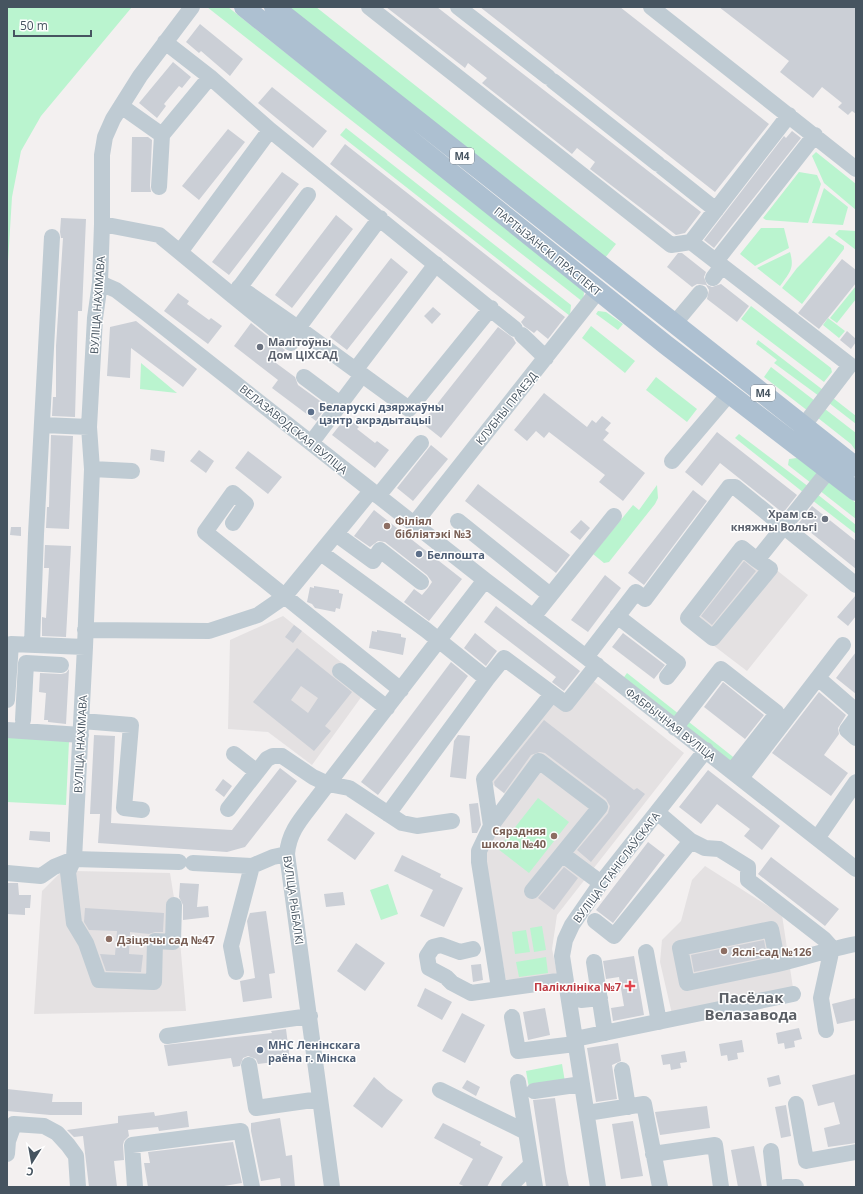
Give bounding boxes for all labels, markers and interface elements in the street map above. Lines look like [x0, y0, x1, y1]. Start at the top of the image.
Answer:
scale bar [14, 12, 91, 38]
text: 50 m [20, 17, 48, 34]
road number: М4 [450, 148, 474, 164]
street label: ПАРТЫЗАНСКІ ПРАСПЕКТ [491, 203, 605, 299]
street label: ВУЛІЦА НАХІМАВА [86, 256, 108, 354]
place label: Малітоўны Дом ЦІХСАД [268, 334, 339, 362]
marker: Малітоўны Дом ЦІХСАД [255, 342, 265, 352]
street label: КЛУБНЫ ПРАЕЗД [472, 368, 540, 448]
street label: ВЕЛАЗАВОДСКАЯ ВУЛІЦА [237, 381, 351, 477]
road number: М4 [751, 385, 775, 401]
place label: Беларускі дзяржаўны цэнтр акрэдытацыі [319, 399, 444, 427]
marker: Беларускі дзяржаўны цэнтр акрэдытацыі [306, 407, 316, 417]
place label: Храм св. княжны Вольгі [731, 506, 817, 534]
place label: Філіял бібліятэкі №3 [395, 513, 471, 541]
marker: Храм св. княжны Вольгі [820, 514, 830, 524]
marker: Філіял бібліятэкі №3 [382, 521, 392, 531]
place label: Белпошта [427, 547, 485, 562]
marker: Белпошта [414, 549, 424, 559]
street label: ФАБРЫЧНАЯ ВУЛІЦА [623, 684, 719, 764]
street label: ВУЛІЦА НАХІМАВА [70, 695, 90, 793]
street label: ВУЛІЦА СТАНІСЛАЎСКАГА [569, 808, 663, 926]
place label: Сярэдняя школа №40 [481, 823, 546, 851]
marker: Сярэдняя школа №40 [549, 831, 559, 841]
street label: ВУЛІЦА РЫБАЛКІ [280, 855, 308, 945]
place label: Дзіцячы сад №47 [117, 932, 215, 947]
marker: Дзіцячы сад №47 [104, 934, 114, 944]
place label: Яслі-сад №126 [731, 944, 812, 959]
marker: Яслі-сад №126 [719, 946, 729, 956]
place label: Паліклініка №7 [534, 979, 621, 994]
marker: Паліклініка №7 [624, 980, 636, 992]
district label: Пасёлак Велазавода [705, 987, 797, 1024]
place label: МНС Ленінскага раёна г. Мінска [268, 1037, 360, 1065]
marker: МНС Ленінскага раёна г. Мінска [255, 1045, 265, 1055]
north arrow [12, 1142, 52, 1182]
text: С [25, 1164, 35, 1180]

